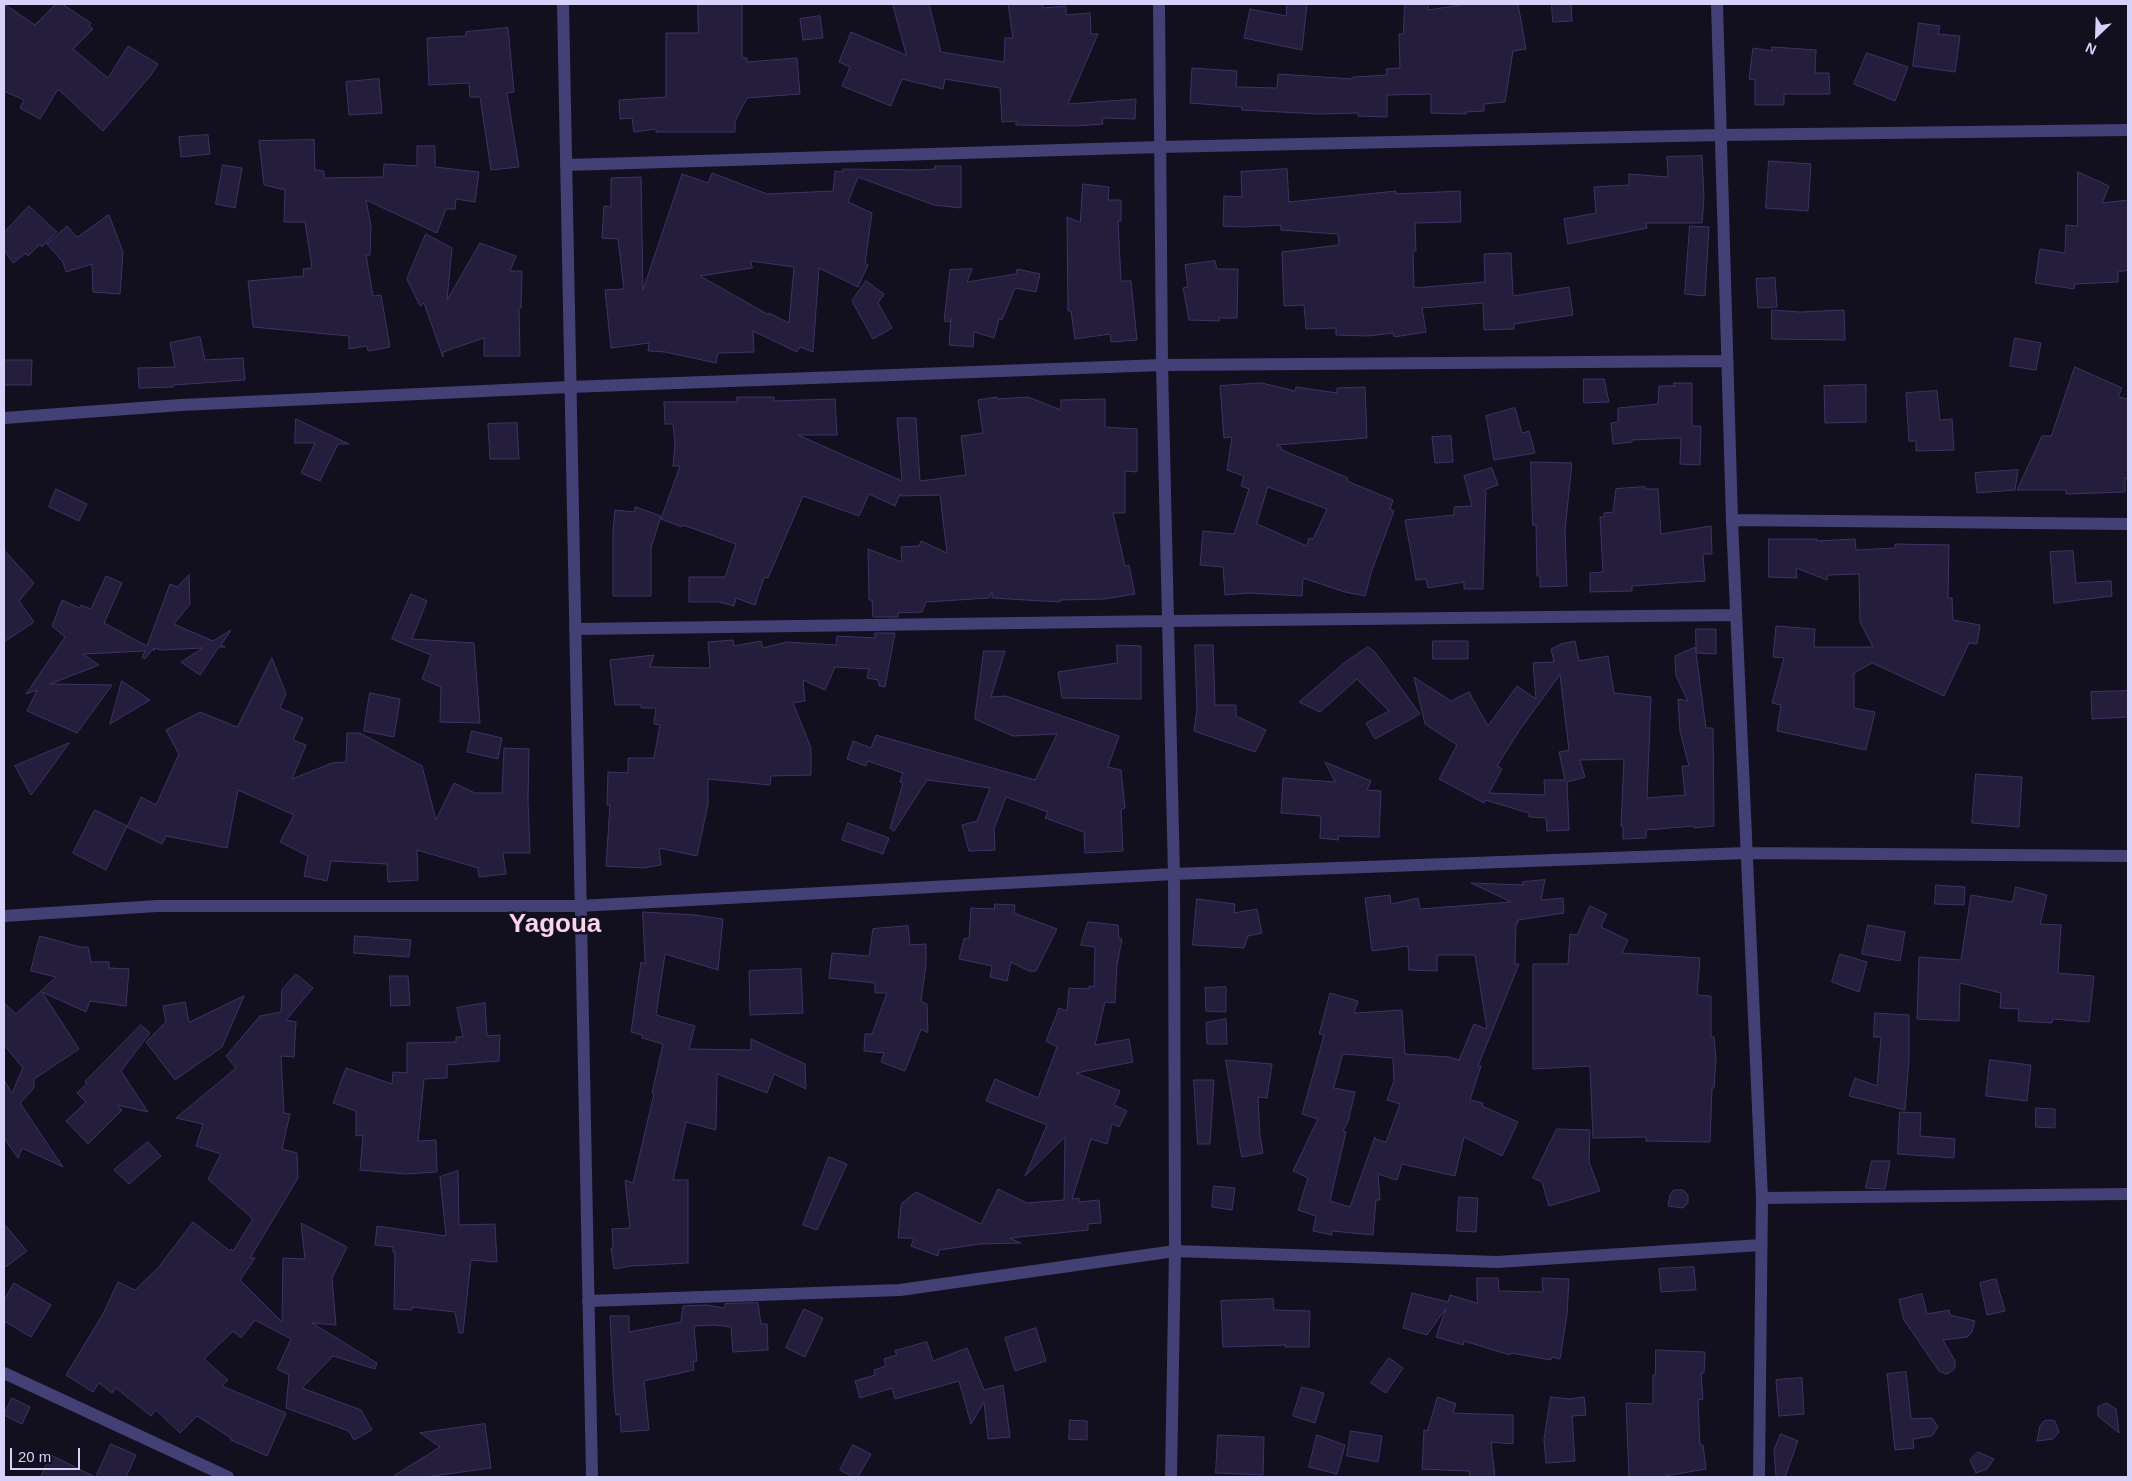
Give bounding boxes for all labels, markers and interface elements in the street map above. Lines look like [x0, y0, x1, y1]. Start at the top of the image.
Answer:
north arrow [2072, 10, 2122, 60]
text: N [2083, 39, 2099, 58]
district label: Yagoua [509, 909, 601, 941]
scale bar [12, 1438, 82, 1470]
text: 20 m [18, 1448, 51, 1465]

